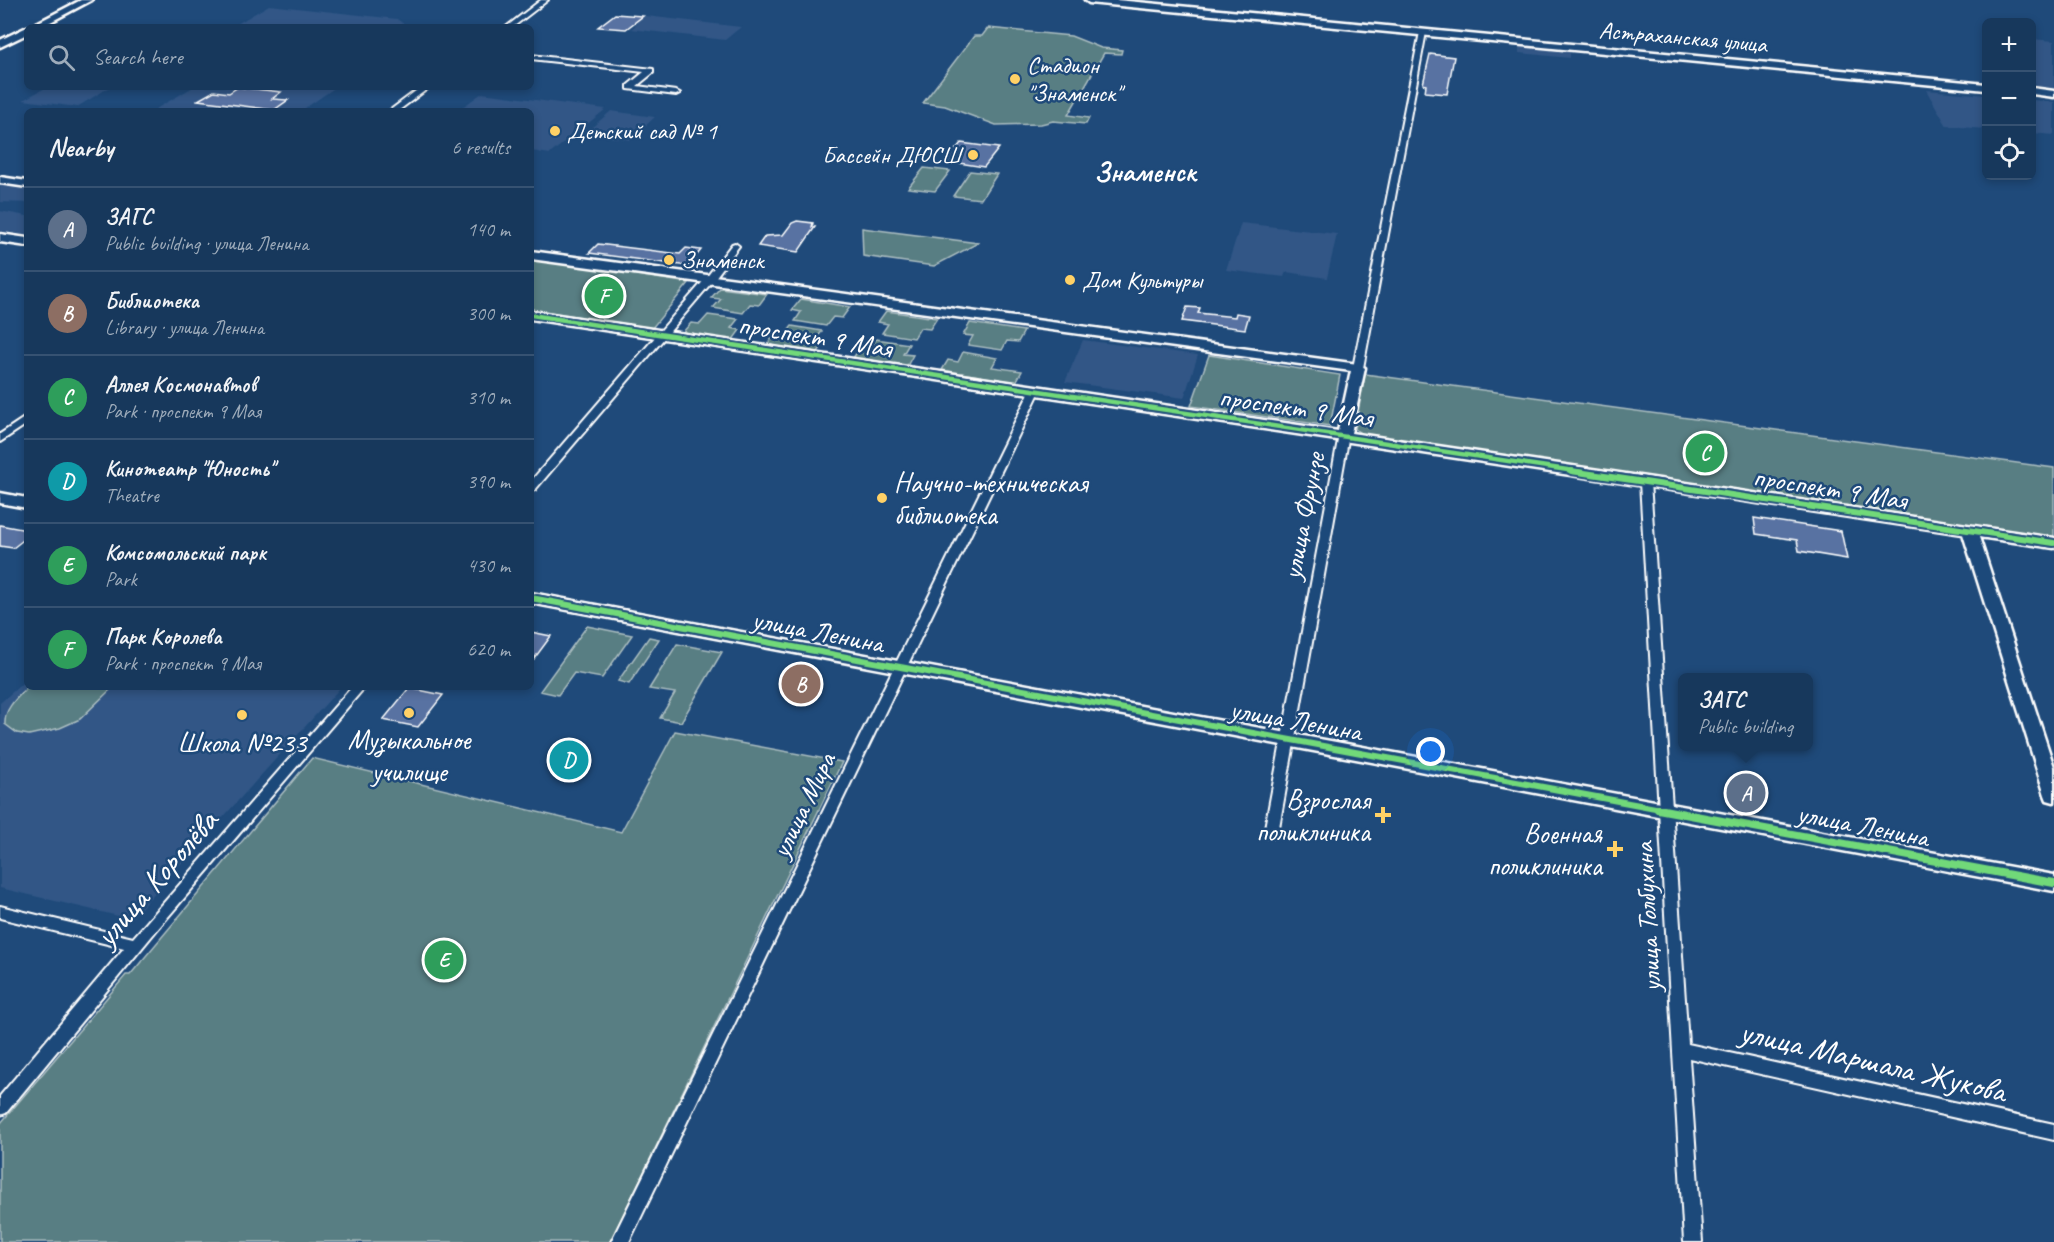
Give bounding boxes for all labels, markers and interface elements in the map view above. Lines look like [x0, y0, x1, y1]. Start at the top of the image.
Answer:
street label: Астраханская улица [1598, 15, 1770, 59]
map controls [1982, 18, 2036, 180]
button: + [1982, 18, 2036, 72]
search box [24, 24, 534, 90]
icon: search [45, 41, 78, 74]
text: Search here [93, 43, 183, 71]
place label: Стадион "Знаменск" [1027, 50, 1126, 108]
marker: Стадион "Знаменск" [1008, 72, 1022, 86]
button: − [1982, 72, 2036, 126]
place label: Детский сад № 1 [567, 116, 718, 146]
marker: Детский сад № 1 [548, 124, 562, 138]
button: locate [1982, 126, 2036, 180]
text: Nearby [48, 131, 113, 164]
text: 6 results [451, 135, 510, 160]
place label: Бассейн ДЮСШ [822, 140, 965, 170]
marker: Бассейн ДЮСШ [966, 148, 980, 162]
district label: Знаменск [1094, 154, 1198, 189]
text: ЗАГС [105, 203, 153, 231]
text: A [62, 217, 73, 242]
text: 140 m [467, 217, 510, 242]
text: Public building · улица Ленина [105, 231, 308, 256]
place label: Знаменск [681, 245, 766, 275]
marker: Знаменск [662, 253, 676, 267]
place label: Дом Культуры [1082, 265, 1204, 295]
marker: Дом Культуры [1063, 273, 1077, 287]
pin: F [584, 274, 624, 318]
text: Библиотека [105, 287, 199, 315]
text: B [62, 301, 73, 326]
text: 300 m [467, 301, 510, 326]
street label: проспект 9 Мая [736, 307, 897, 366]
text: Library · улица Ленина [105, 315, 264, 340]
text: Аллея Космонавтов [105, 371, 256, 399]
street label: проспект 9 Мая [1217, 379, 1377, 435]
text: C [63, 385, 72, 410]
text: 310 m [467, 385, 510, 410]
text: Park · проспект 9 Мая [105, 399, 261, 424]
pin: C [1686, 430, 1724, 476]
street label: улица Фрунзе [1273, 448, 1333, 584]
text: Кинотеатр "Юность" [105, 455, 274, 483]
street label: проспект 9 Мая [1751, 459, 1912, 518]
place label: Научно-техническая библиотека [894, 465, 1090, 532]
text: D [62, 469, 73, 494]
text: 390 m [467, 469, 510, 494]
text: Theatre [105, 483, 159, 508]
marker: Научно-техническая библиотека [875, 491, 889, 505]
text: Комсомольский парк [105, 539, 267, 567]
text: E [62, 553, 73, 578]
text: 430 m [467, 553, 510, 578]
text: Park [105, 567, 137, 592]
street label: улица Ленина [747, 601, 889, 661]
text: Парк Королева [105, 623, 222, 651]
text: F [63, 637, 72, 662]
text: 620 m [467, 637, 510, 662]
text: Park · проспект 9 Мая [105, 651, 261, 676]
pin: B [782, 662, 820, 706]
popup [1678, 673, 1813, 751]
text: ЗАГС [1698, 686, 1746, 714]
street label: улица Ленина [1225, 691, 1367, 749]
marker: Музыкальное училище [402, 706, 416, 720]
marker: Школа №233 [235, 708, 249, 722]
text: Public building [1698, 714, 1793, 739]
place label: Музыкальное училище [348, 722, 472, 789]
place label: Школа №233 [177, 725, 309, 760]
your location [1416, 737, 1445, 766]
pin: D [550, 738, 588, 783]
street label: улица Мира [762, 745, 844, 865]
pin: A [1726, 770, 1766, 816]
place label: Взрослая поликлиника [1256, 782, 1372, 849]
street label: улица Ленина [1792, 795, 1934, 855]
street label: улица Королёва [84, 799, 229, 957]
marker: Взрослая поликлиника [1374, 806, 1392, 824]
place label: Военная поликлиника [1488, 816, 1604, 883]
street label: улица Толбухина [1626, 839, 1669, 995]
marker: Военная поликлиника [1606, 840, 1624, 858]
pin: E [424, 938, 464, 982]
street label: улица Маршала Жукова [1734, 1010, 2013, 1113]

